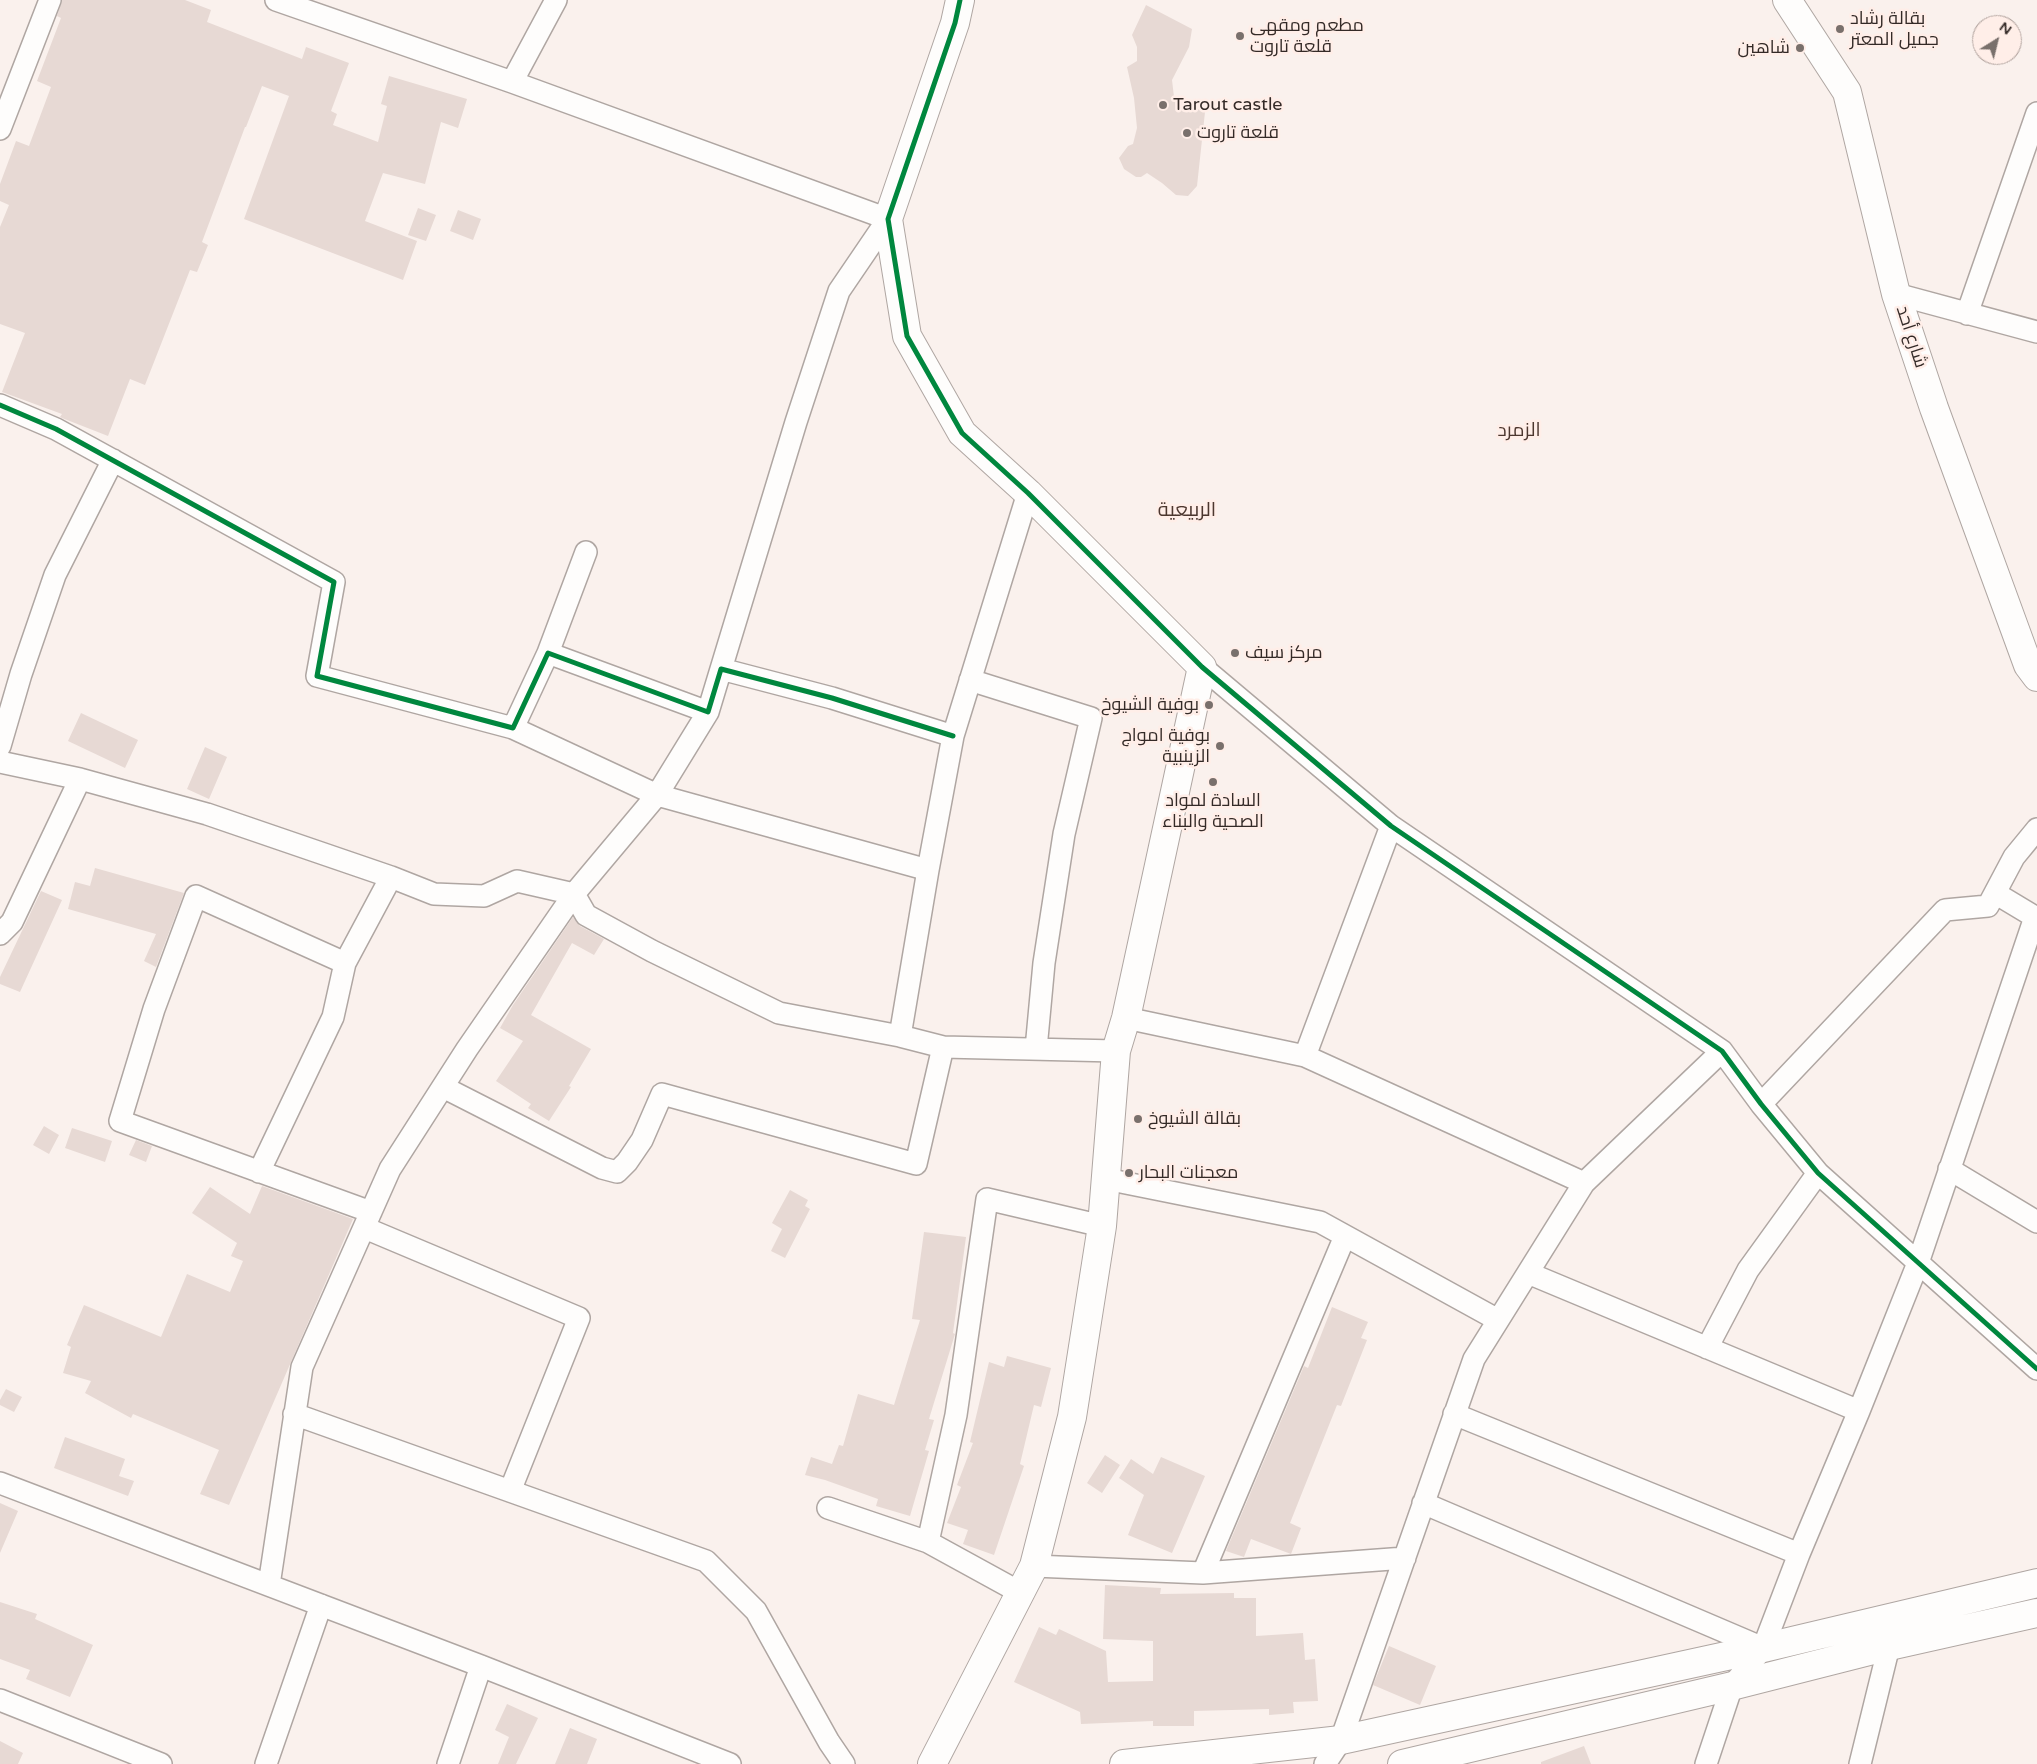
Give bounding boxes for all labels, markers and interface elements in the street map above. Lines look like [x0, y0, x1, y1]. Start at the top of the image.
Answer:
place label: بقالة رشاد جميل المعتر [1850, 8, 1939, 50]
place label: مطعم ومقهى قلعة تاروت [1250, 15, 1364, 58]
north arrow [1972, 15, 2022, 65]
text: N [1996, 18, 2015, 38]
marker: بقالة رشاد جميل المعتر [1834, 23, 1846, 35]
marker: مطعم ومقهى قلعة تاروت [1234, 30, 1246, 42]
place label: شاهين [1738, 37, 1790, 59]
marker: شاهين [1794, 42, 1806, 54]
place label: Tarout castle [1173, 94, 1283, 116]
marker: Tarout castle [1157, 99, 1169, 111]
place label: قلعة تاروت [1197, 122, 1279, 144]
marker: قلعة تاروت [1181, 127, 1193, 139]
street label: شارع أحد [1891, 303, 1931, 371]
district label: الزمرد [1497, 420, 1541, 442]
district label: الربيعية [1158, 499, 1216, 523]
place label: مركز سيف [1245, 642, 1322, 664]
marker: مركز سيف [1229, 647, 1241, 659]
place label: بوفية الشيوخ [1101, 694, 1199, 716]
marker: بوفية الشيوخ [1203, 699, 1215, 711]
place label: بوفية امواج الزينبية [1121, 725, 1210, 768]
marker: بوفية امواج الزينبية [1214, 740, 1226, 752]
marker: السادة لمواد الصحية والبناء [1207, 776, 1219, 788]
place label: السادة لمواد الصحية والبناء [1162, 790, 1264, 832]
place label: بقالة الشيوخ [1148, 1108, 1241, 1130]
marker: بقالة الشيوخ [1132, 1113, 1144, 1125]
place label: معجنات البحار [1139, 1162, 1238, 1184]
marker: معجنات البحار [1123, 1167, 1135, 1179]

